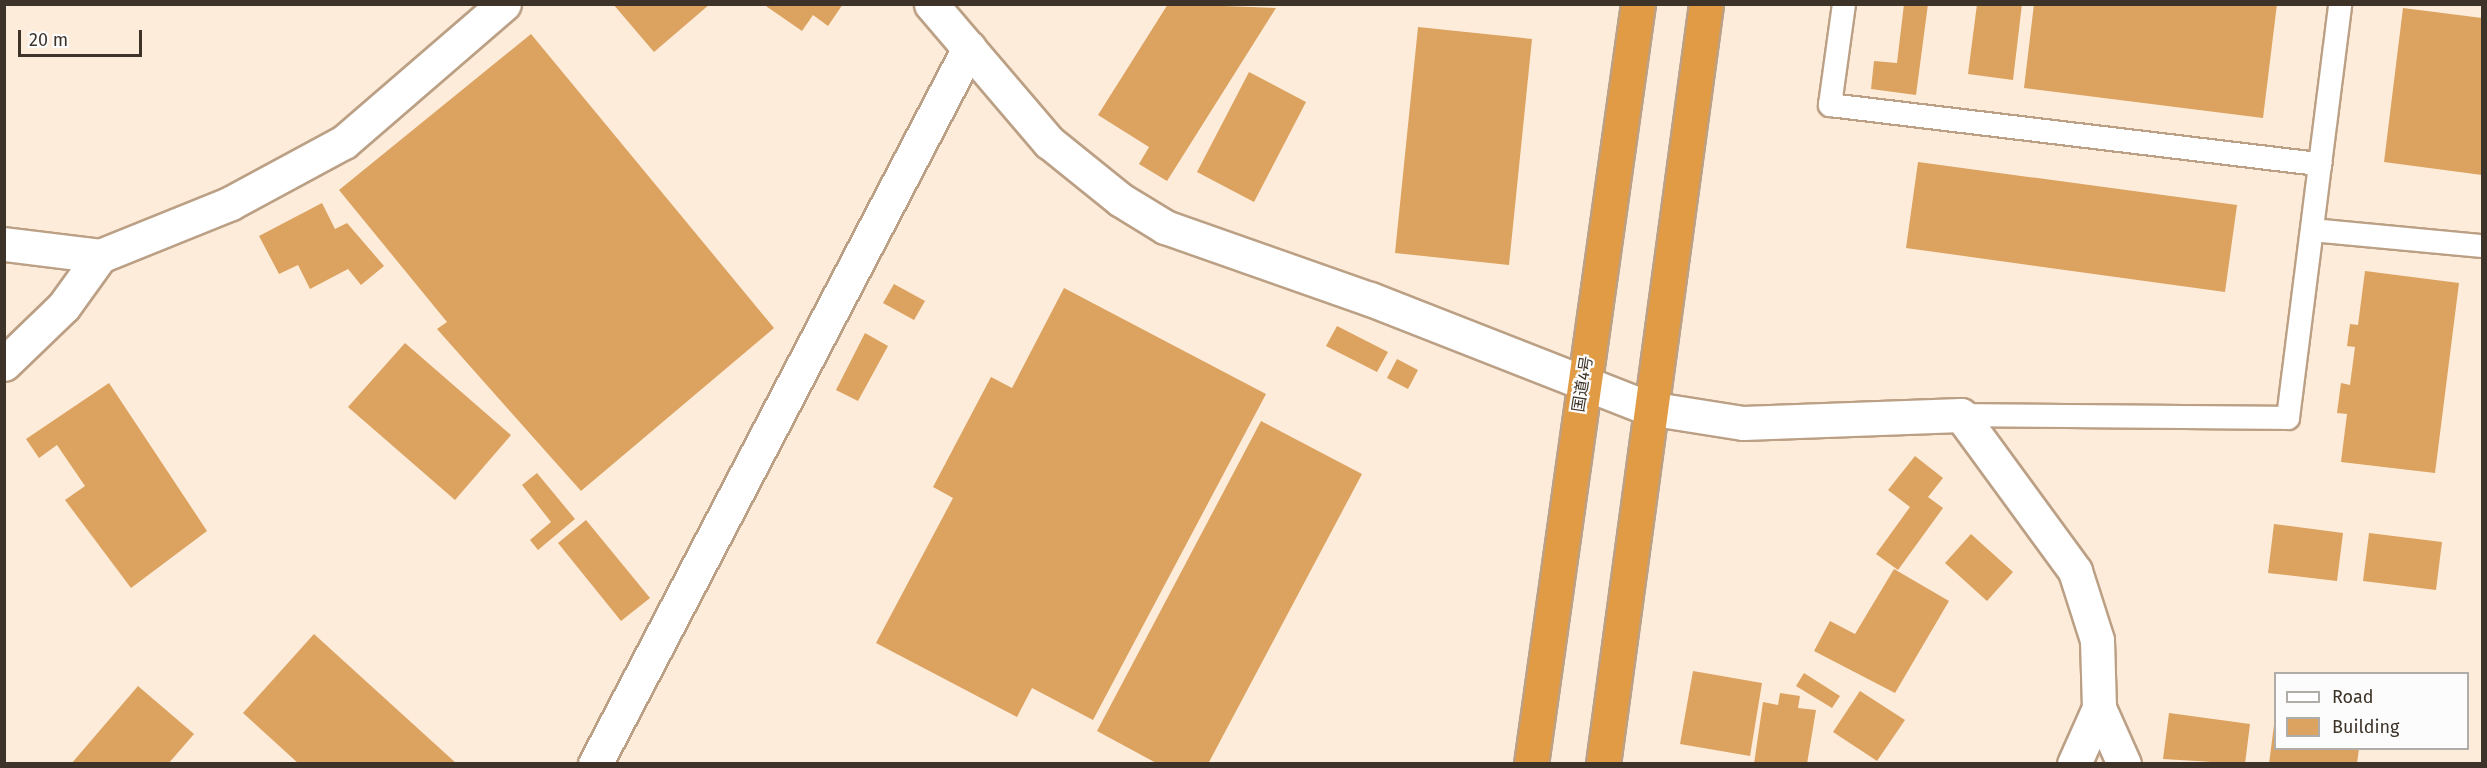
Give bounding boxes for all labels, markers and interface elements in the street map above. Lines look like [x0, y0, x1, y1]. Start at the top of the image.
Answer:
scale bar [21, 18, 146, 56]
text: 20 m [29, 29, 68, 51]
street label: 国道4号 [1569, 355, 1597, 413]
legend [2274, 672, 2469, 750]
text: Road [2332, 686, 2374, 708]
text: Building [2332, 716, 2399, 738]

